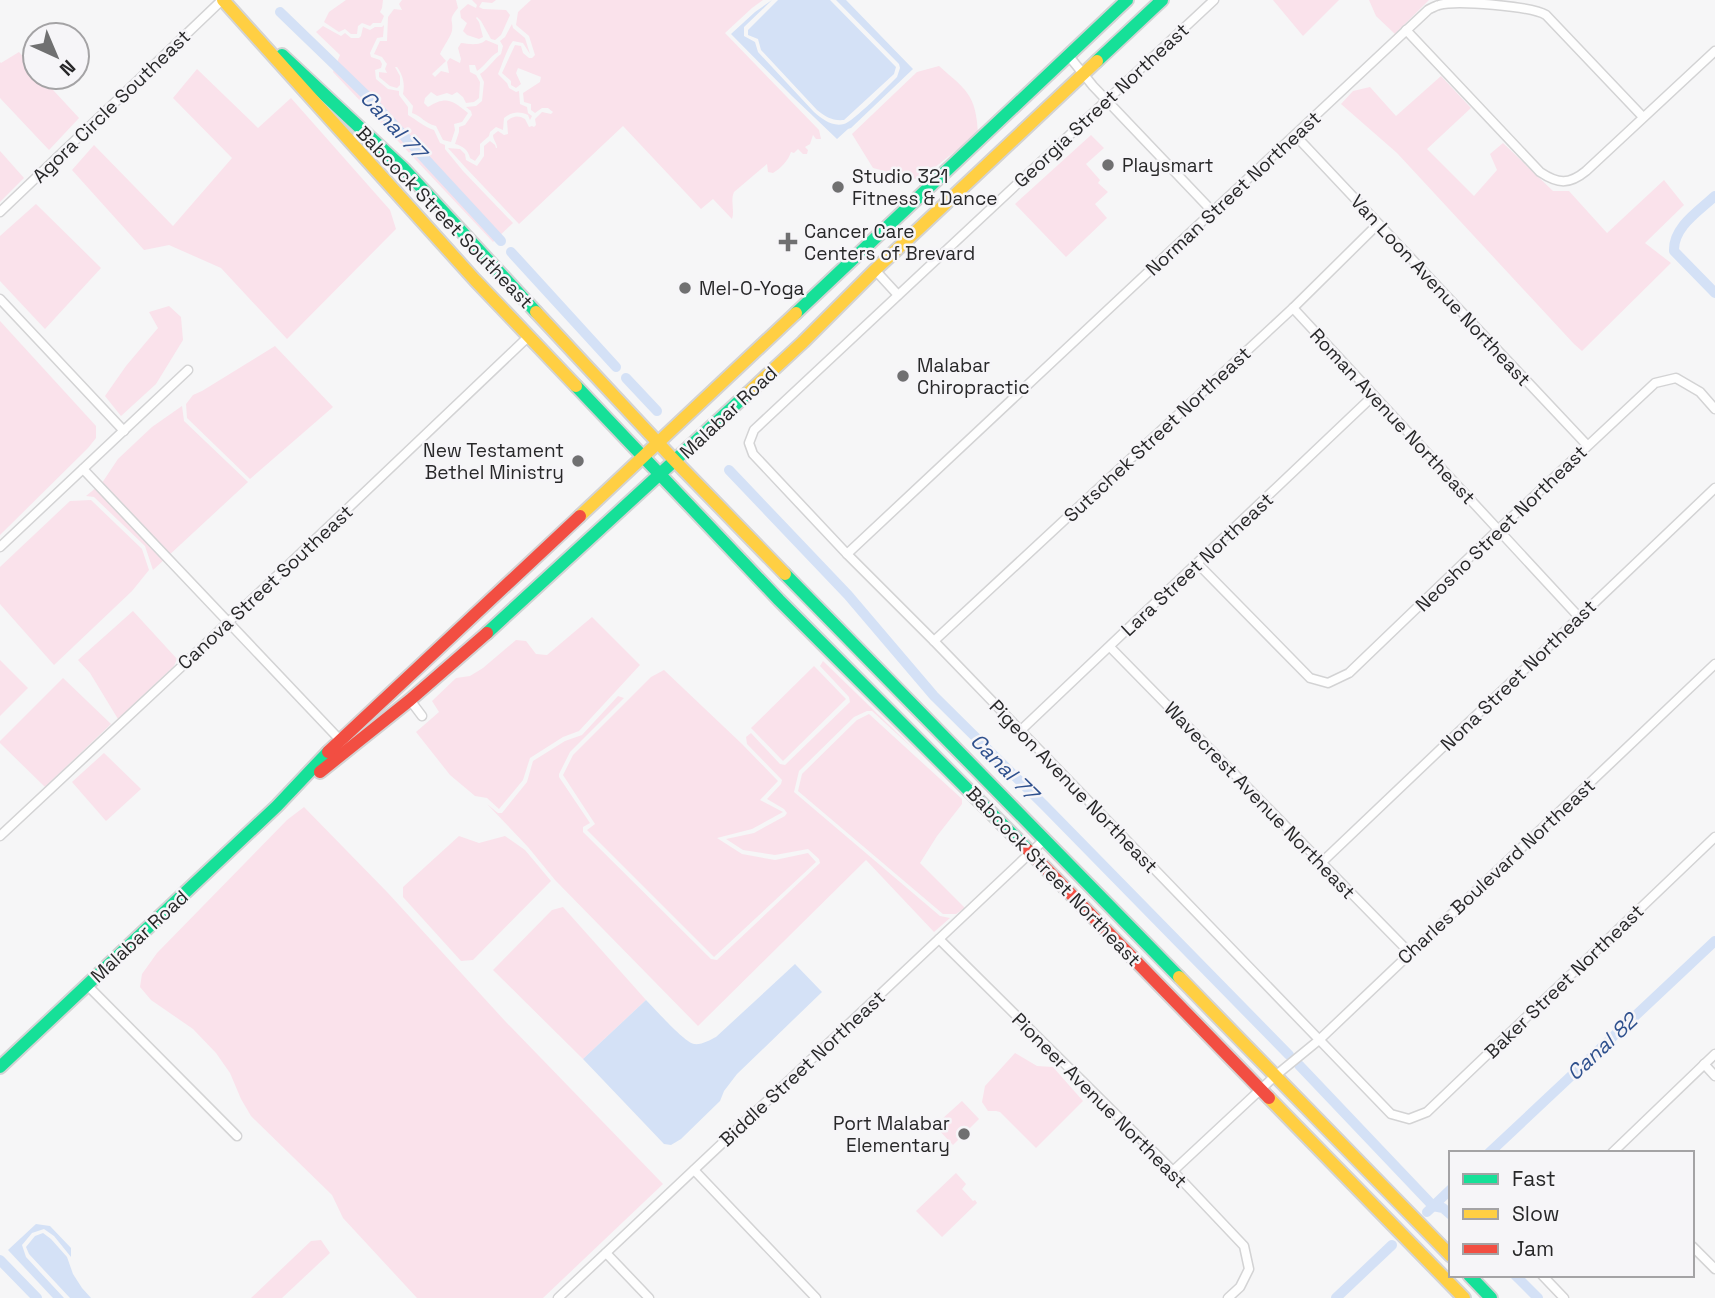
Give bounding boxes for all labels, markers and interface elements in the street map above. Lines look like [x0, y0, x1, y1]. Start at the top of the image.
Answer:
street label: Georgia Street Northeast [1009, 18, 1194, 193]
north arrow [21, 21, 91, 91]
street label: Agora Circle Southeast [27, 24, 196, 188]
text: N [54, 54, 81, 81]
water label: Canal 77 [355, 84, 434, 167]
street label: Norman Street Northeast [1140, 106, 1326, 281]
street label: Babcock Street Southeast [351, 121, 538, 314]
place label: Playsmart [1122, 153, 1214, 178]
marker: Playsmart [1100, 157, 1116, 173]
place label: Studio 321 Fitness & Dance [852, 164, 998, 211]
marker: Studio 321 Fitness & Dance [830, 179, 846, 195]
street label: Van Loon Avenue Northeast [1345, 189, 1536, 391]
place label: Cancer Care Centers of Brevard [804, 219, 975, 266]
marker: Cancer Care Centers of Brevard [778, 232, 798, 252]
place label: Mel-O-Yoga [699, 276, 805, 301]
marker: Mel-O-Yoga [677, 280, 693, 296]
street label: Roman Avenue Northeast [1304, 323, 1481, 510]
street label: Sutschek Street Northeast [1059, 341, 1256, 528]
place label: Malabar Chiropractic [917, 353, 1030, 400]
street label: Malabar Road [674, 361, 783, 464]
marker: Malabar Chiropractic [895, 368, 911, 384]
place label: New Testament Bethel Ministry [423, 438, 564, 485]
street label: Neosho Street Northeast [1410, 440, 1593, 617]
marker: New Testament Bethel Ministry [570, 453, 586, 469]
street label: Lara Street Northeast [1116, 487, 1279, 642]
street label: Canova Street Southeast [172, 500, 358, 675]
street label: Nona Street Northeast [1435, 594, 1602, 756]
street label: Pigeon Avenue Northeast [984, 694, 1163, 879]
street label: Wavecrest Avenue Northeast [1159, 696, 1361, 904]
water label: Canal 77 [965, 727, 1046, 808]
street label: Charles Boulevard Northeast [1392, 773, 1601, 970]
street label: Babcock Street Northeast [961, 781, 1146, 972]
street label: Malabar Road [85, 885, 194, 988]
street label: Baker Street Northeast [1479, 899, 1649, 1064]
street label: Biddle Street Northeast [714, 985, 891, 1152]
water label: Canal 82 [1561, 1006, 1644, 1086]
street label: Pioneer Avenue Northeast [1007, 1007, 1193, 1193]
place label: Port Malabar Elementary [833, 1111, 950, 1158]
marker: Port Malabar Elementary [956, 1126, 972, 1142]
legend [1449, 1151, 1694, 1277]
text: Fast [1512, 1165, 1556, 1192]
text: Slow [1512, 1200, 1560, 1227]
text: Jam [1512, 1235, 1554, 1262]

